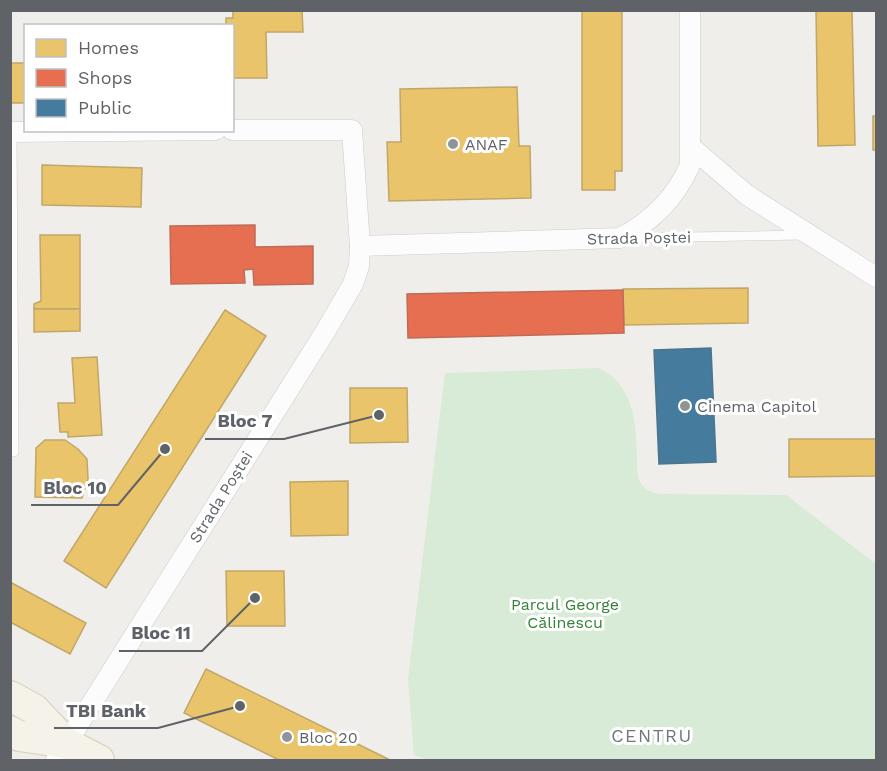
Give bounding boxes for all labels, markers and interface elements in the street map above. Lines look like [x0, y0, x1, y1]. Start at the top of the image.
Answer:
legend [24, 24, 234, 132]
text: Homes [78, 37, 139, 58]
text: Shops [78, 67, 132, 88]
text: Public [78, 97, 132, 118]
place label: ANAF [465, 135, 508, 154]
marker: ANAF [446, 137, 460, 151]
street label: Strada Poștei [587, 228, 691, 248]
place label: Cinema Capitol [697, 397, 816, 416]
marker: Cinema Capitol [678, 399, 692, 413]
callout: Bloc 7 [205, 403, 284, 439]
text: Bloc 7 [218, 410, 272, 431]
street label: Strada Poștei [185, 448, 257, 546]
callout: Bloc 10 [31, 469, 118, 505]
text: Bloc 10 [43, 477, 107, 498]
park label: Parcul George Călinescu [511, 595, 619, 632]
callout: Bloc 11 [119, 615, 202, 651]
text: Bloc 11 [131, 622, 191, 643]
callout: TBI Bank [54, 692, 158, 728]
text: TBI Bank [66, 700, 147, 721]
district label: CENTRU [611, 725, 693, 746]
place label: Bloc 20 [299, 728, 358, 747]
marker: Bloc 20 [280, 730, 294, 744]

